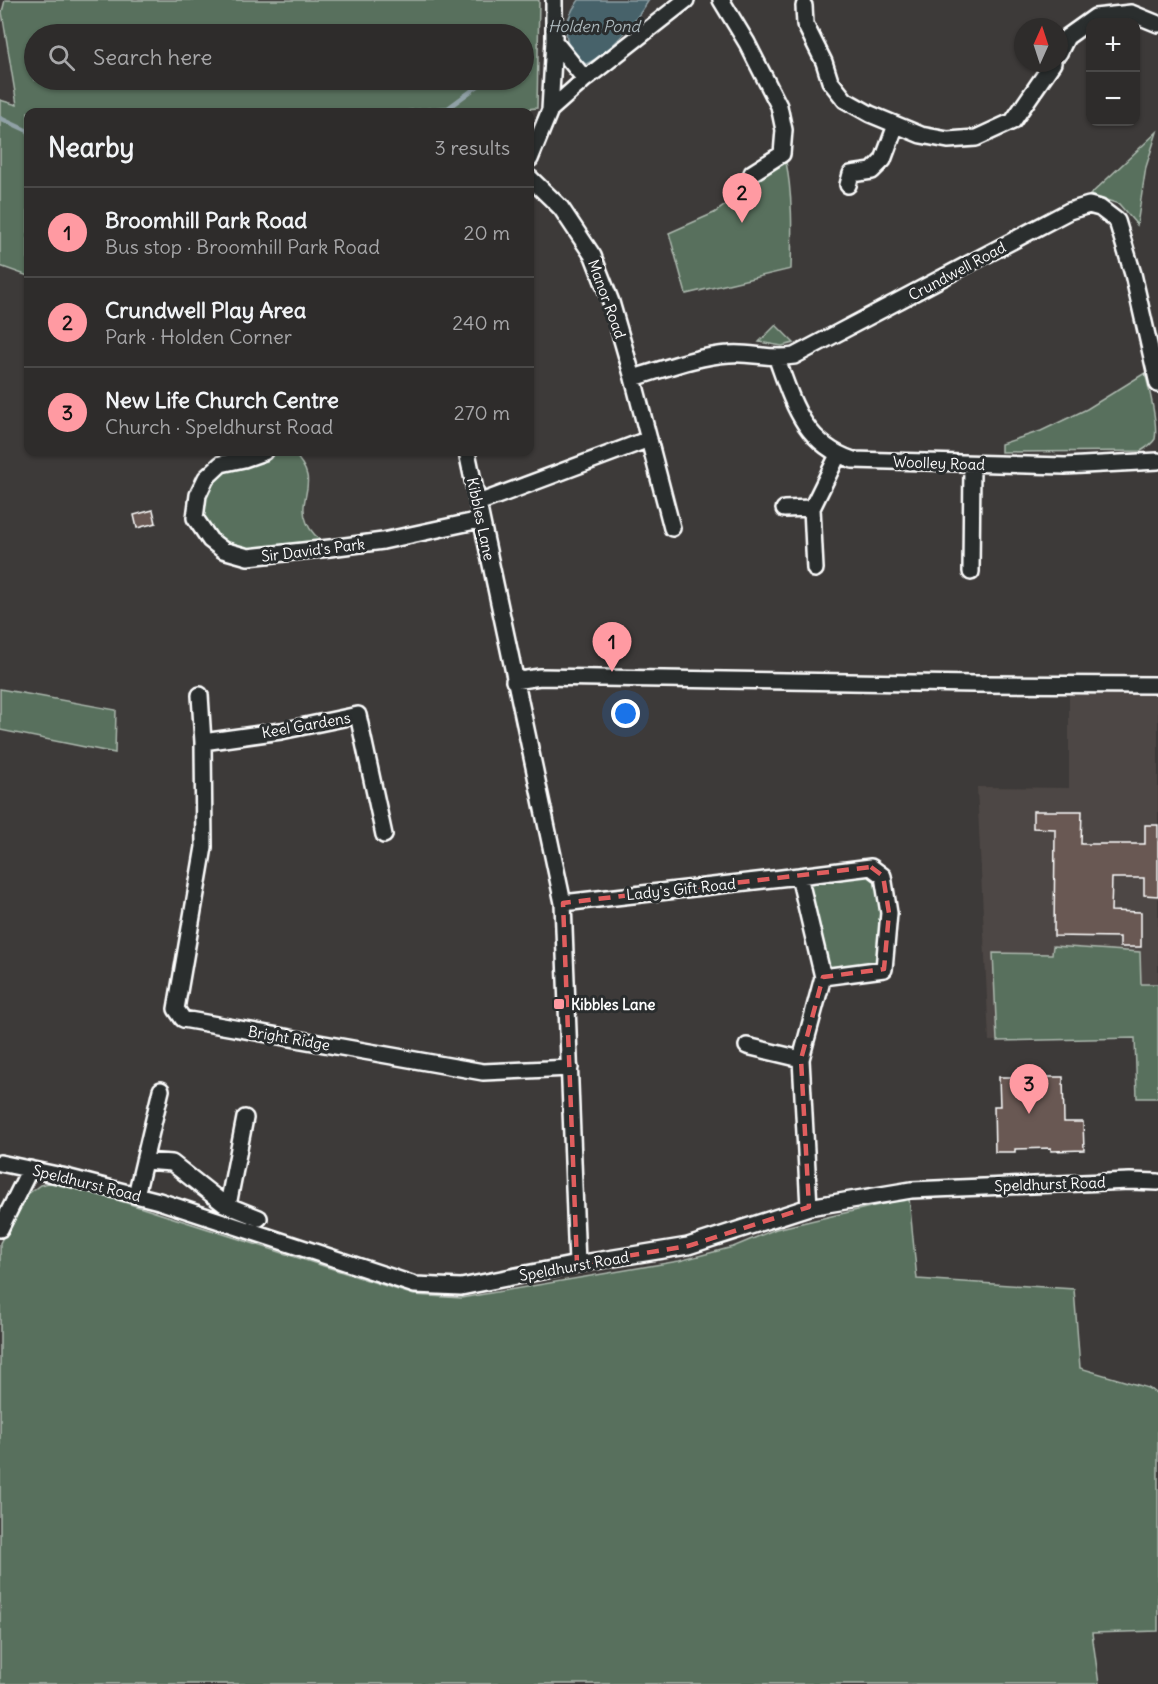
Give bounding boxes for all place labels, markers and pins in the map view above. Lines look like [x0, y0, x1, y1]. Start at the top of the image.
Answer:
pin: 2 [722, 174, 762, 223]
pin: 1 [592, 622, 632, 672]
place label: Kibbles Lane [571, 995, 655, 1014]
marker: Kibbles Lane [552, 997, 566, 1011]
pin: 3 [1010, 1064, 1048, 1114]

